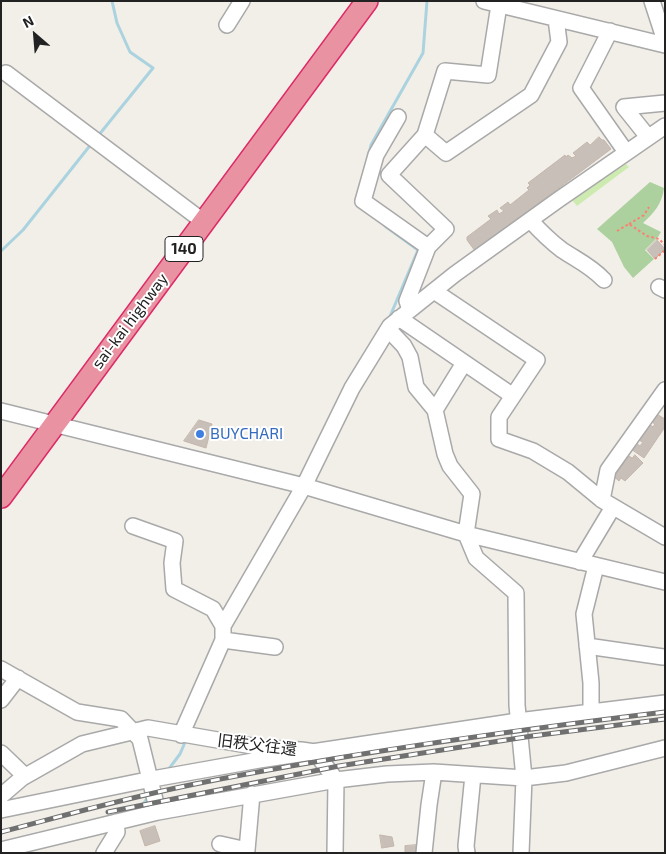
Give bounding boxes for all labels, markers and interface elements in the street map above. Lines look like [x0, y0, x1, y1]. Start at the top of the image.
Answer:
north arrow [10, 10, 60, 60]
text: N [20, 11, 36, 31]
road number: 140 [165, 236, 203, 262]
street label: sai-kai highway [88, 270, 172, 372]
place label: BUYCHARI [210, 424, 283, 444]
marker: BUYCHARI [194, 428, 206, 440]
street label: 旧秩父往還 [216, 731, 298, 759]

